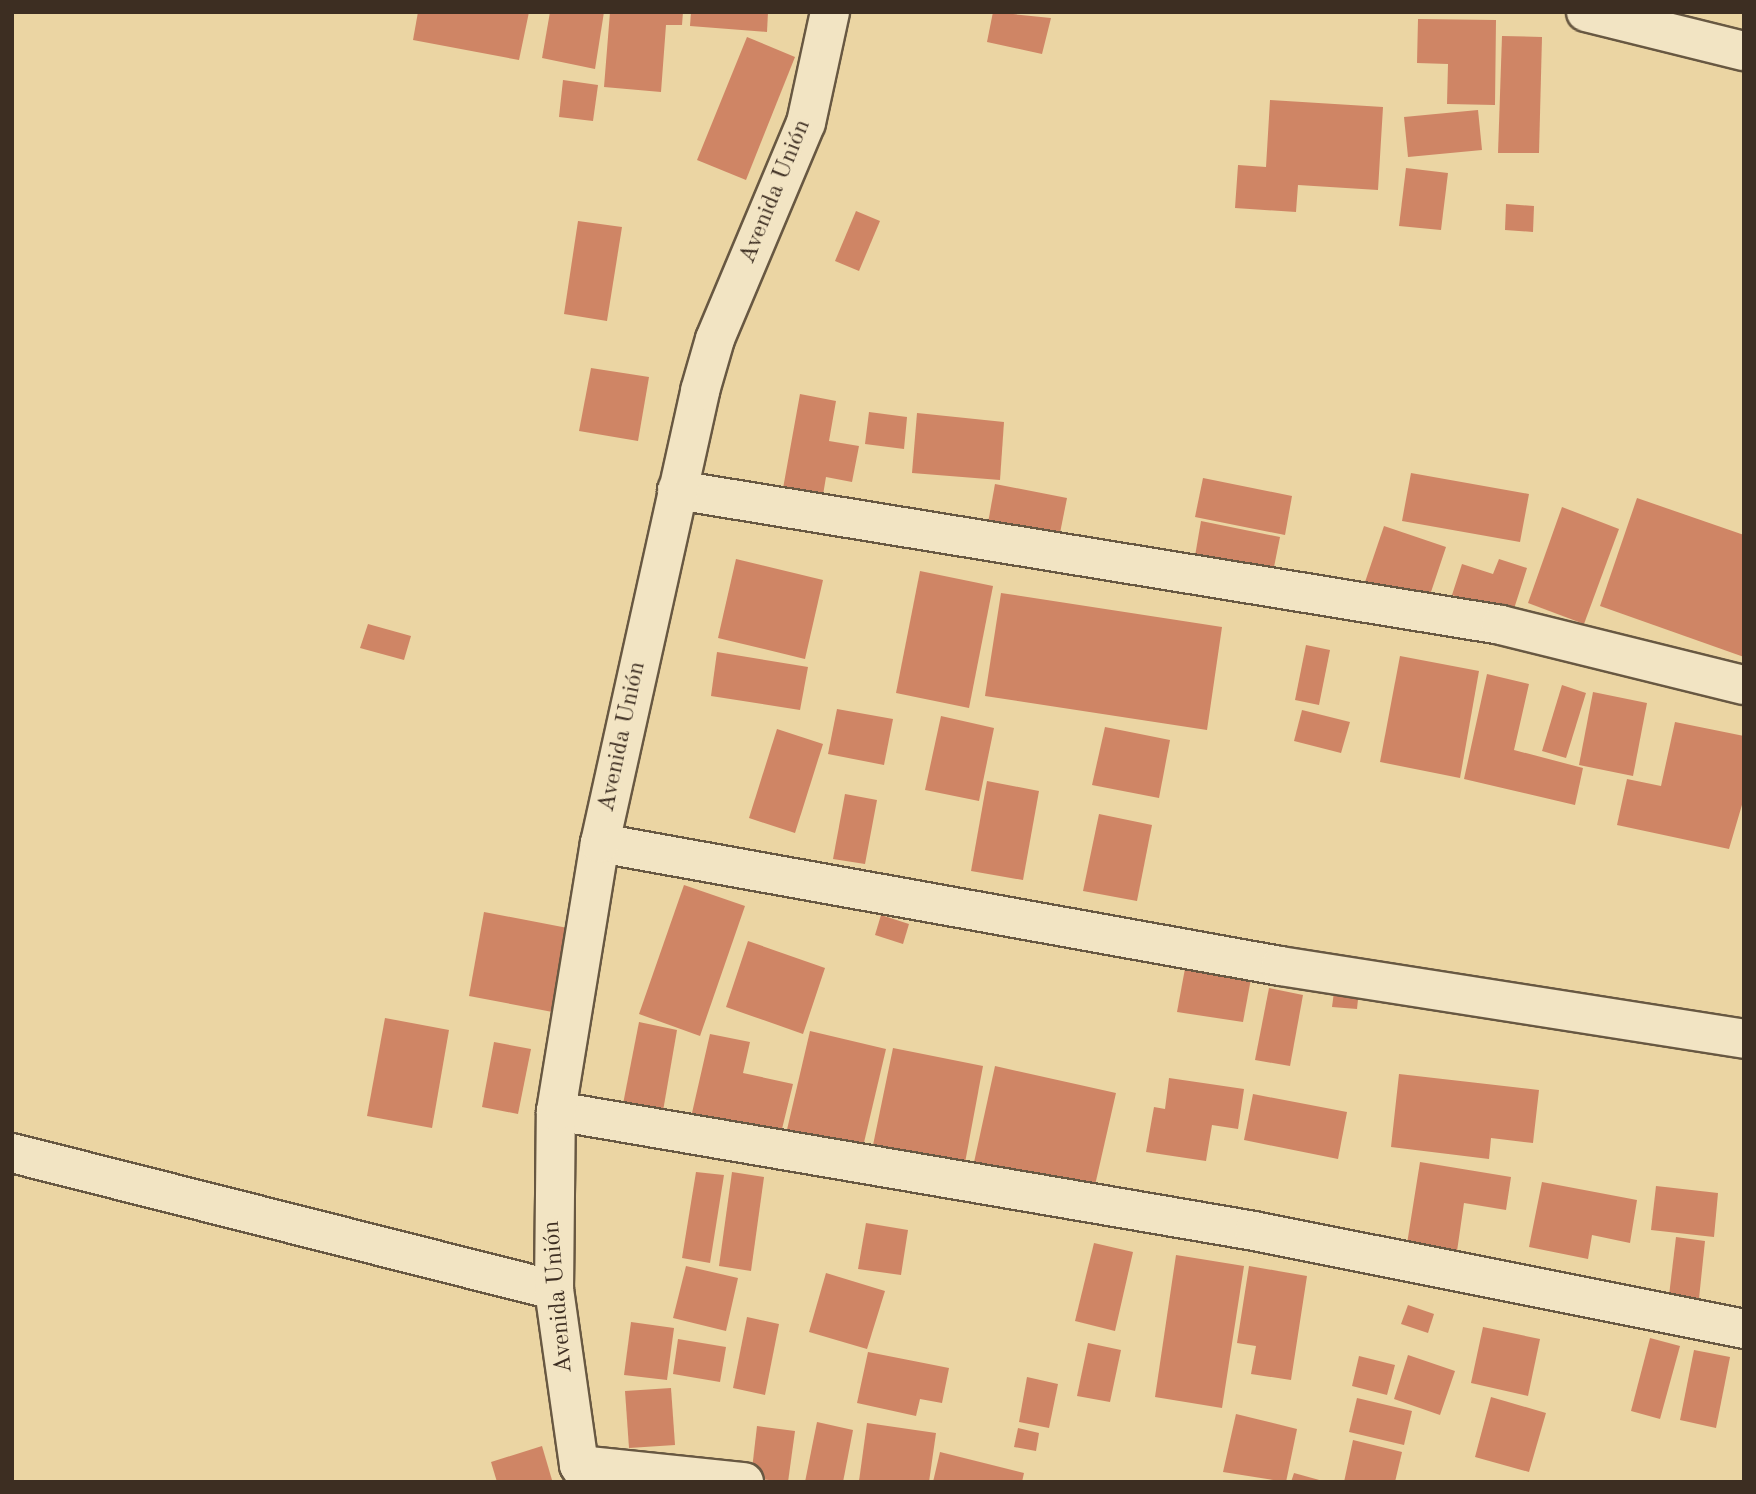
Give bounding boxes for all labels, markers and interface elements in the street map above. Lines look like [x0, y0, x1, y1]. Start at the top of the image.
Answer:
street label: Avenida Unión [734, 116, 818, 268]
street label: Avenida Unión [593, 659, 653, 815]
street label: Avenida Unión [538, 1220, 580, 1374]

